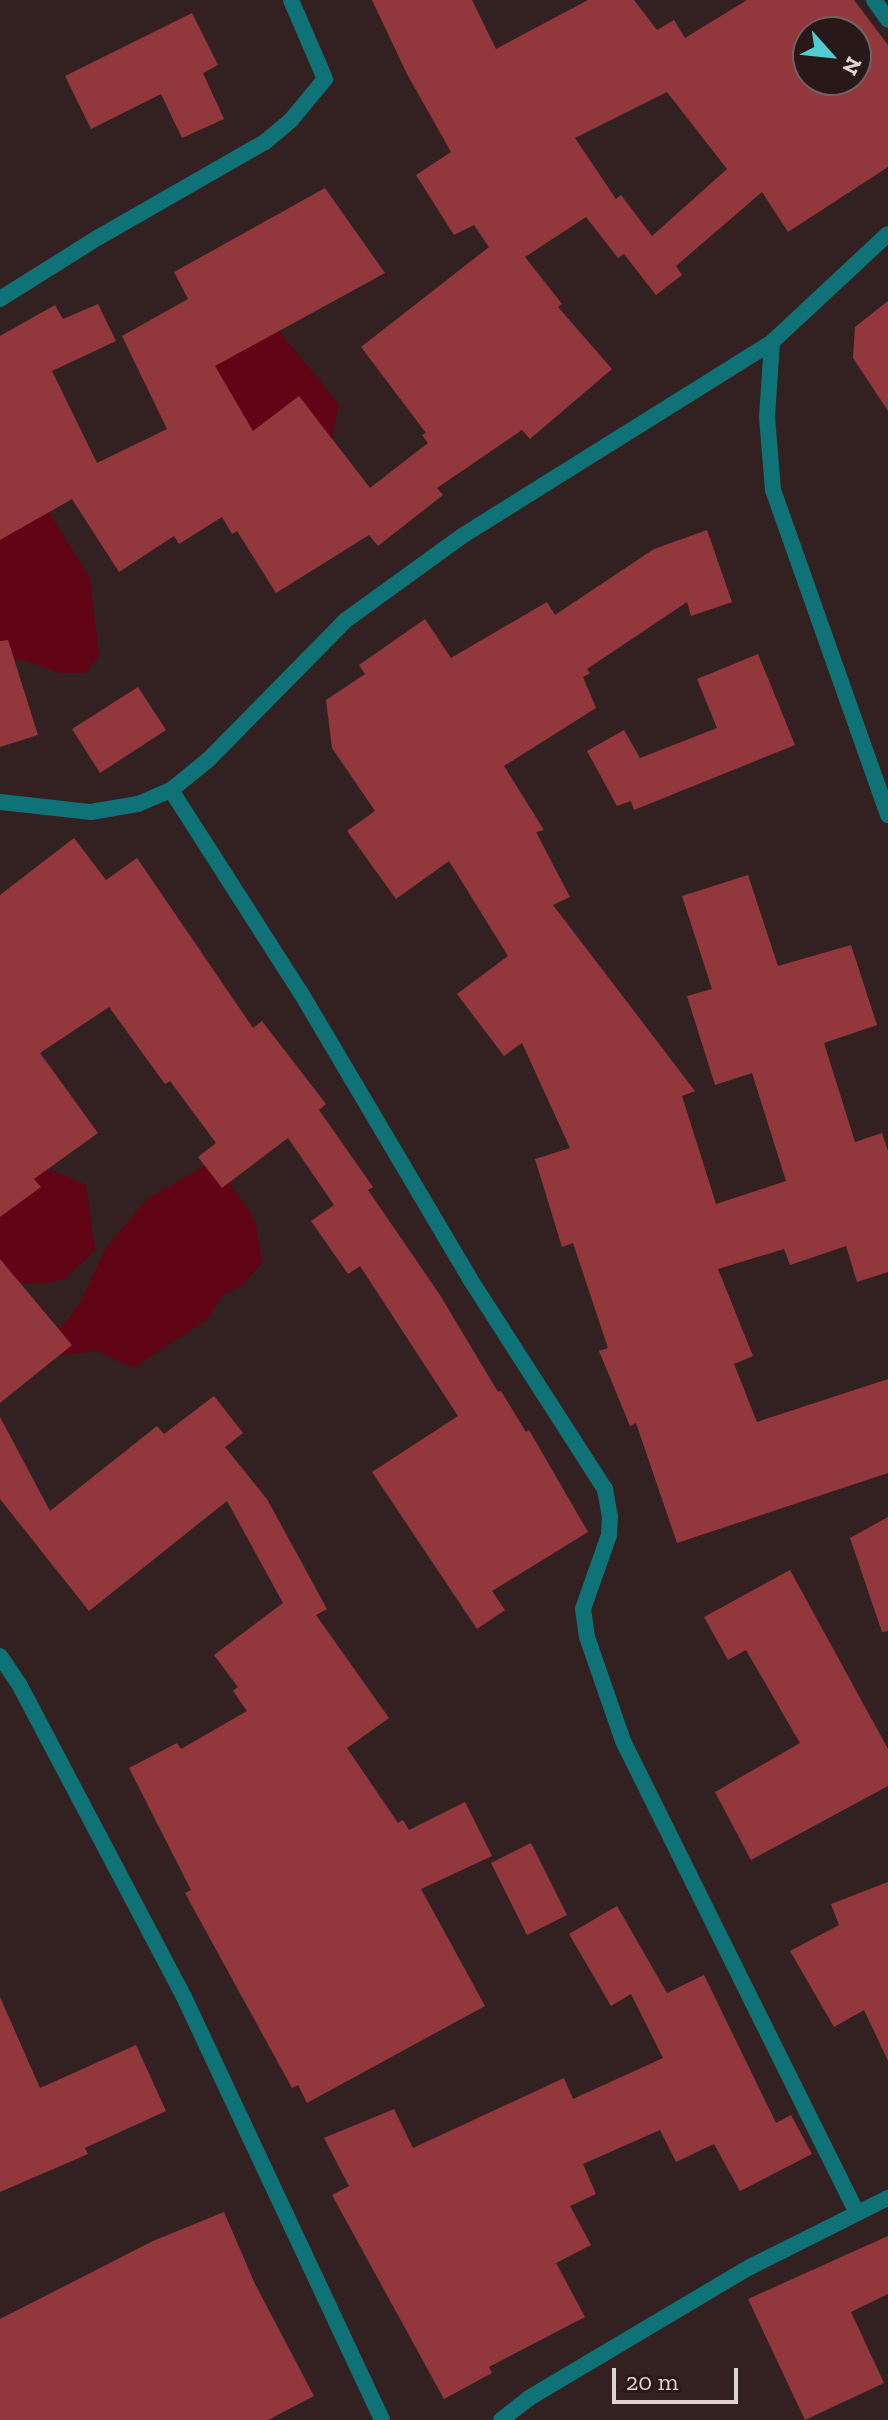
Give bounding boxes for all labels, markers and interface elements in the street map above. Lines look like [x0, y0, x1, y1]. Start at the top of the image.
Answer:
north arrow [792, 16, 872, 96]
text: N [836, 53, 868, 80]
scale bar [616, 2352, 742, 2402]
text: 20 m [626, 2367, 678, 2396]

